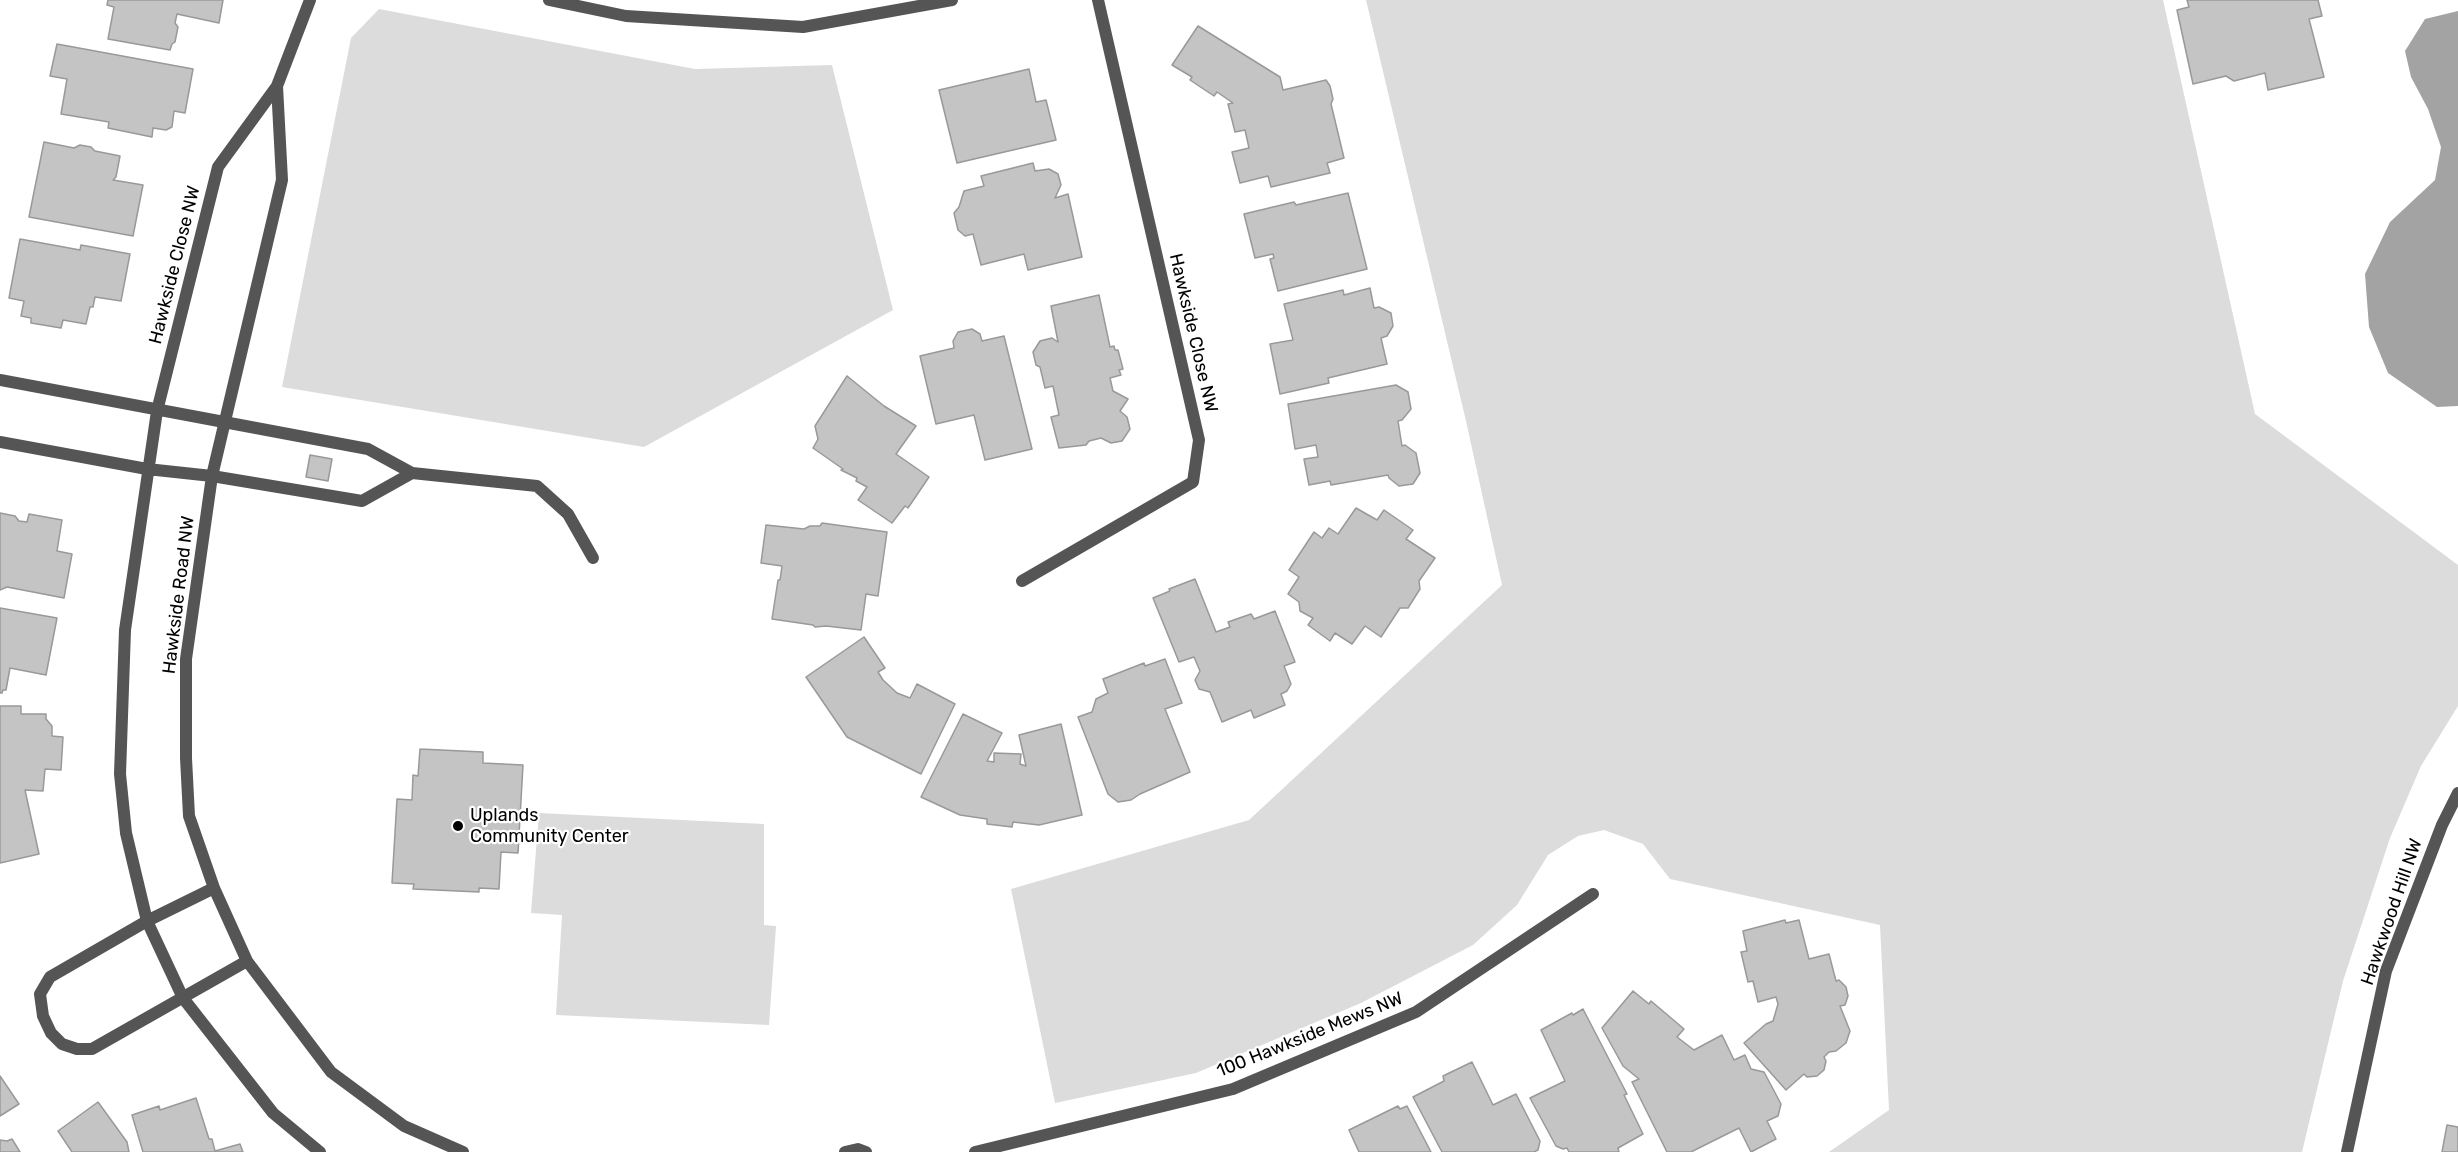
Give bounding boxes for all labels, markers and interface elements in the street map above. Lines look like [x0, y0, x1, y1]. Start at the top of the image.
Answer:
street label: Hawkside Close NW [145, 184, 205, 346]
street label: Hawkside Close NW [1164, 251, 1222, 415]
street label: Hawkside Road NW [159, 515, 199, 675]
place label: Uplands Community Center [470, 805, 629, 848]
marker: Uplands Community Center [451, 819, 465, 833]
street label: Hawkwood Hill NW [2357, 836, 2427, 988]
street label: 100 Hawkside Mews NW [1214, 988, 1406, 1082]

